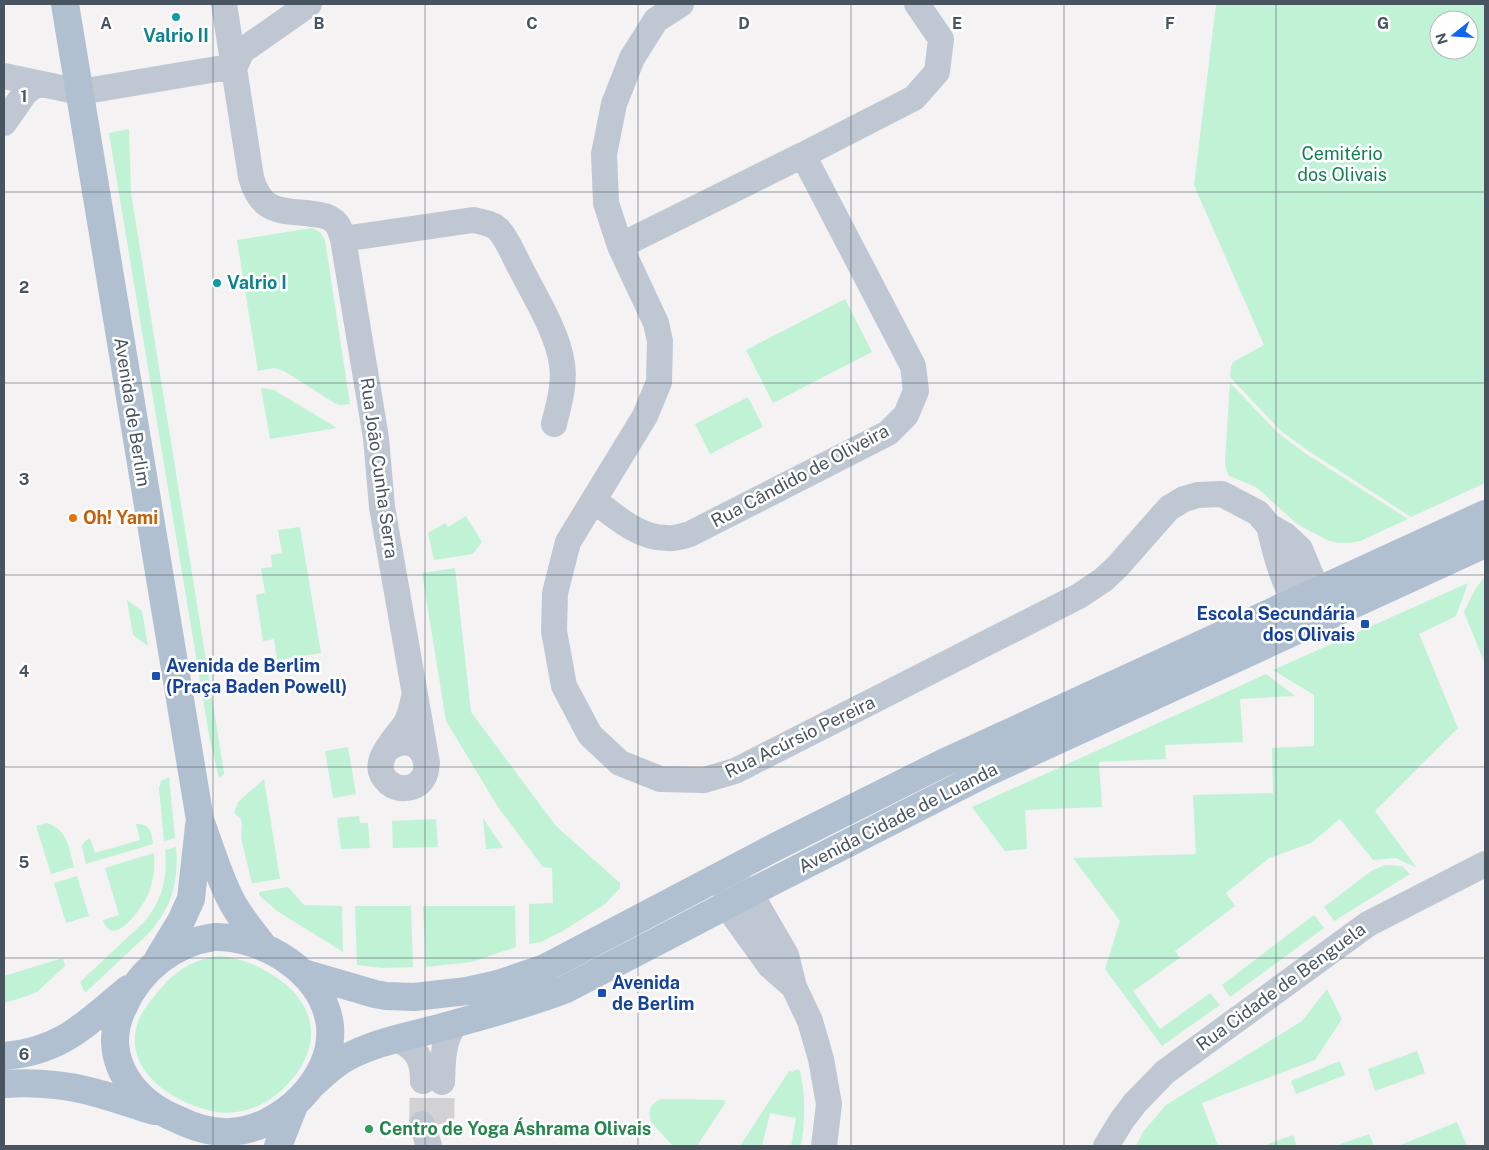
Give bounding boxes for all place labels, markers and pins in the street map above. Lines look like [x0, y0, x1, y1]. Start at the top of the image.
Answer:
marker: Valrio II [170, 11, 182, 23]
place label: Valrio II [143, 25, 209, 46]
place label: Valrio I [227, 272, 287, 293]
marker: Valrio I [211, 277, 223, 289]
place label: Oh! Yami [83, 507, 158, 528]
marker: Oh! Yami [67, 512, 79, 524]
place label: Escola Secundária dos Olivais [1196, 603, 1355, 645]
marker: Escola Secundária dos Olivais [1359, 618, 1371, 630]
place label: Avenida de Berlim (Praça Baden Powell) [166, 655, 347, 697]
marker: Avenida de Berlim (Praça Baden Powell) [150, 670, 162, 682]
place label: Avenida de Berlim [612, 972, 694, 1014]
marker: Avenida de Berlim [596, 987, 608, 999]
place label: Centro de Yoga Áshrama Olivais [379, 1117, 651, 1139]
marker: Centro de Yoga Áshrama Olivais [363, 1123, 375, 1135]

